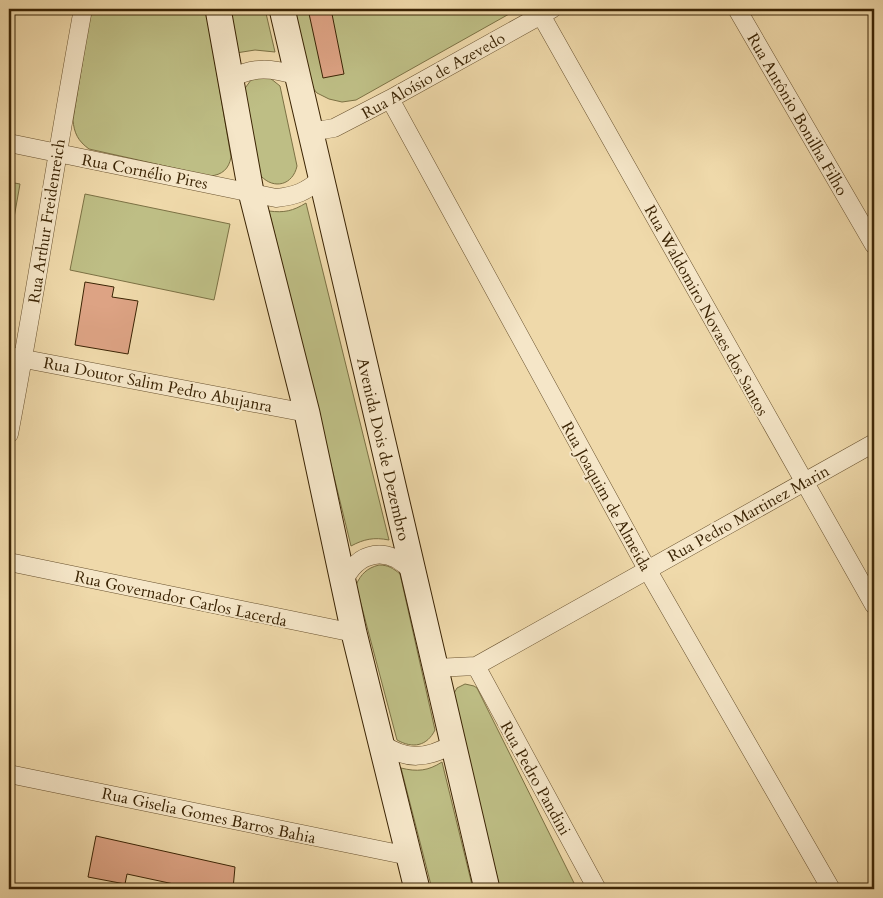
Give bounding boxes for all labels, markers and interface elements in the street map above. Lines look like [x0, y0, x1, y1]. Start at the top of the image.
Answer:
street label: Rua Aloísio de Azevedo [358, 27, 509, 124]
street label: Rua Antônio Bonilha Filho [742, 29, 853, 200]
street label: Rua Arthur Freidenreich [23, 137, 71, 305]
street label: Rua Cornélio Pires [80, 149, 210, 195]
street label: Rua Waldomiro Novaes dos Santos [639, 201, 773, 420]
street label: Rua Doutor Salim Pedro Abujanra [41, 352, 274, 418]
street label: Avenida Dois de Dezembro [351, 356, 415, 543]
street label: Rua Joaquim de Almeida [556, 418, 657, 575]
street label: Rua Pedro Martinez Marin [664, 460, 833, 568]
street label: Rua Governador Carlos Lacerda [73, 566, 289, 632]
street label: Rua Pedro Pandini [495, 718, 576, 840]
street label: Rua Giselia Gomes Barros Bahia [100, 783, 318, 849]

